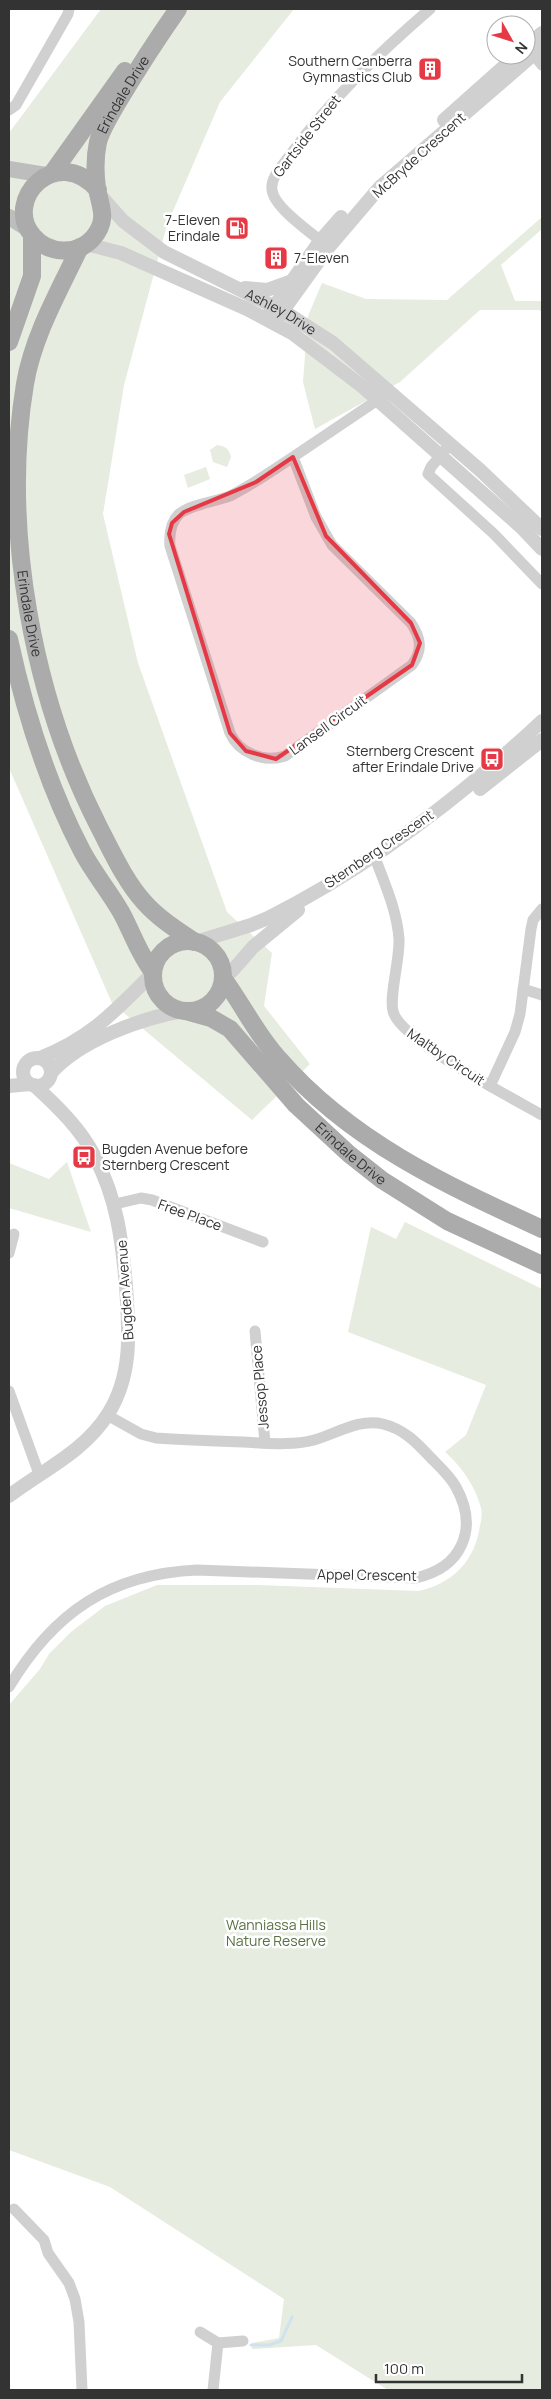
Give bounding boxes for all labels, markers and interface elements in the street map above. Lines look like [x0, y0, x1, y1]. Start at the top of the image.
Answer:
north arrow [486, 15, 536, 65]
text: N [511, 39, 532, 58]
place label: Southern Canberra Gymnastics Club [288, 51, 412, 86]
street label: Erindale Drive [92, 52, 153, 137]
building icon: Southern Canberra Gymnastics Club [417, 56, 443, 82]
street label: Gartside Street [269, 90, 345, 181]
street label: McBryde Crescent [368, 107, 470, 202]
place label: 7-Eleven Erindale [165, 210, 220, 245]
fuel station icon: 7-Eleven Erindale [224, 215, 250, 241]
building icon: 7-Eleven [263, 245, 289, 271]
place label: 7-Eleven [294, 248, 349, 267]
street label: Ashley Drive [242, 284, 320, 339]
street label: Erindale Drive [13, 569, 47, 659]
street label: Lansell Circuit [285, 690, 371, 759]
place label: Sternberg Crescent after Erindale Drive [346, 741, 474, 776]
bus stop icon: Sternberg Crescent after Erindale Drive [479, 746, 505, 772]
street label: Sternberg Crescent [320, 805, 437, 892]
street label: Maltby Circuit [404, 1024, 489, 1090]
street label: Erindale Drive [312, 1118, 391, 1189]
place label: Bugden Avenue before Sternberg Crescent [102, 1139, 248, 1174]
bus stop icon: Bugden Avenue before Sternberg Crescent [71, 1144, 97, 1170]
street label: Free Place [156, 1194, 225, 1235]
street label: Bugden Avenue [112, 1239, 137, 1341]
street label: Jessop Place [246, 1344, 273, 1430]
street label: Appel Crescent [317, 1564, 417, 1585]
park label: Wanniassa Hills Nature Reserve [226, 1915, 326, 1950]
scale bar [376, 2352, 522, 2384]
text: 100 m [384, 2358, 424, 2379]

